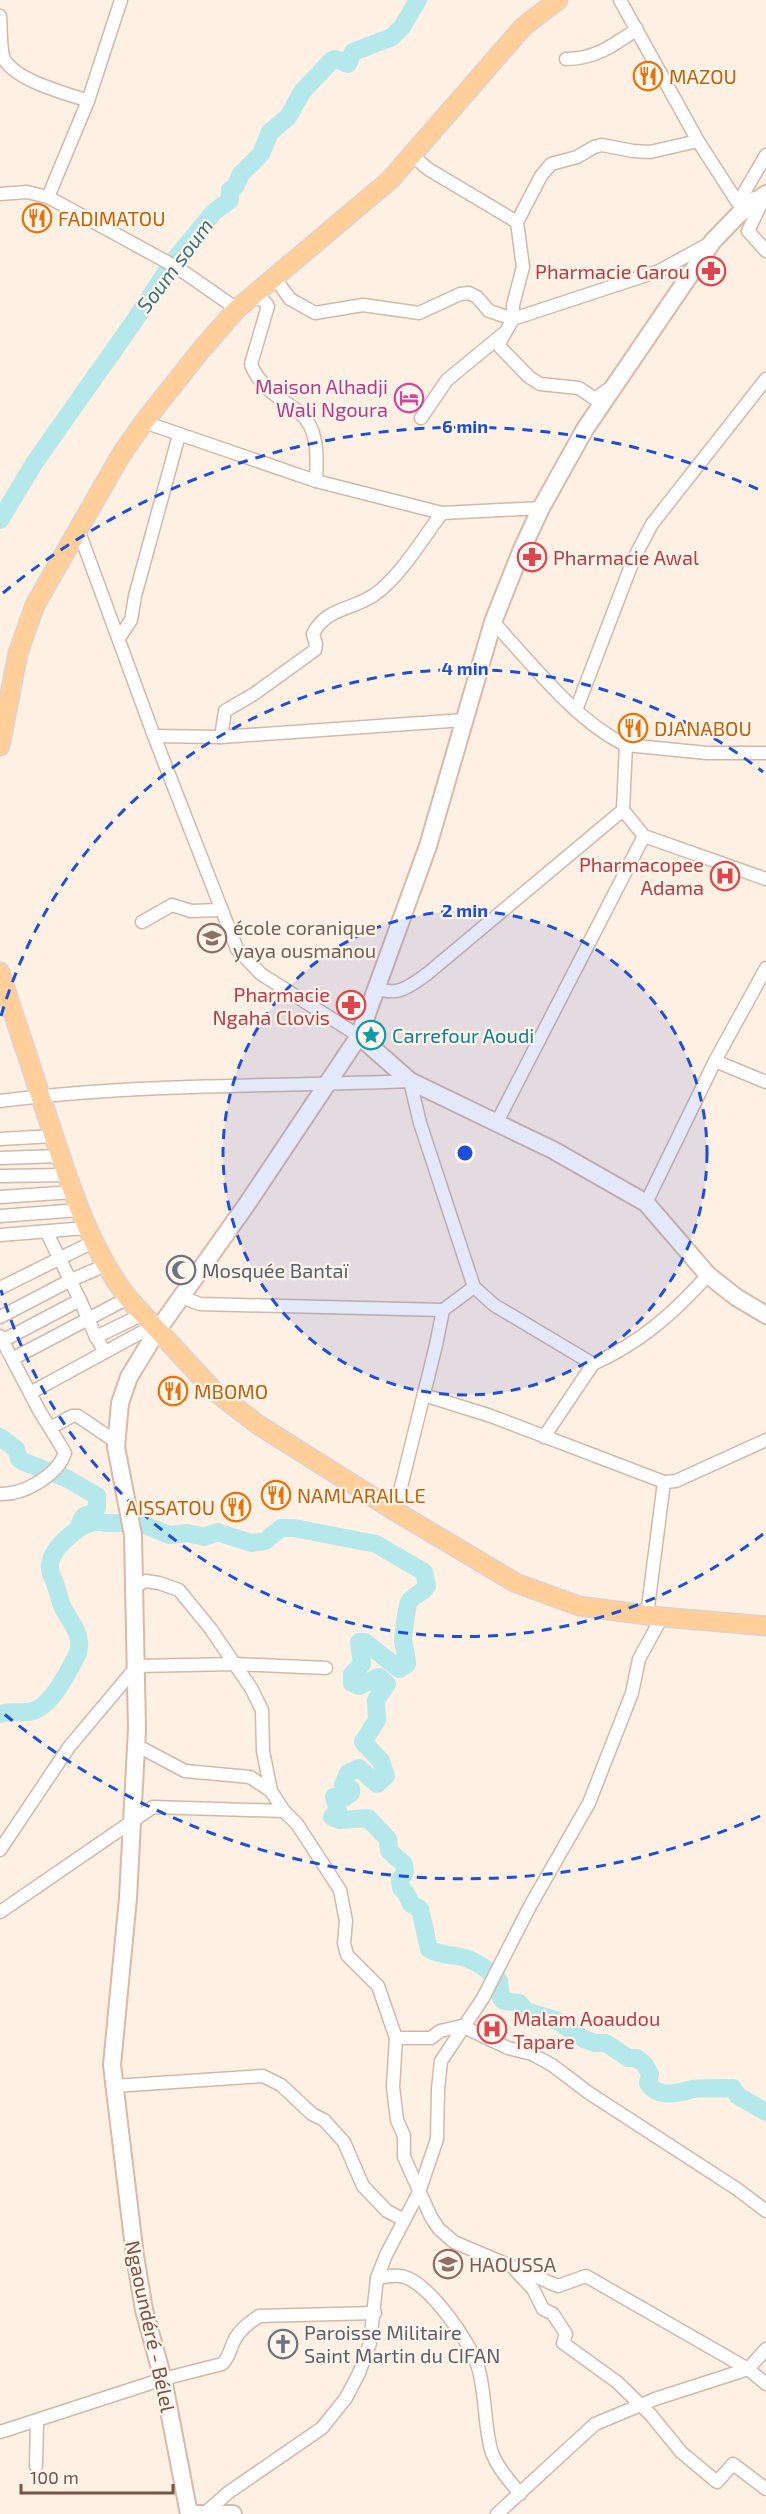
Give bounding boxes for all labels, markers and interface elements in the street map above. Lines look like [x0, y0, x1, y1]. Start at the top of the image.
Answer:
restaurant icon: MAZOU [632, 60, 664, 92]
place label: MAZOU [669, 64, 737, 88]
restaurant icon: FADIMATOU [21, 202, 53, 234]
place label: FADIMATOU [58, 206, 166, 230]
water label: Soum soum [131, 213, 217, 317]
pharmacy icon: Pharmacie Garou [695, 255, 727, 287]
place label: Pharmacie Garou [535, 259, 690, 283]
place label: Maison Alhadji Wali Ngoura [255, 374, 388, 421]
hotel icon: Maison Alhadji Wali Ngoura [393, 382, 425, 414]
text: 6 min [442, 415, 488, 437]
pharmacy icon: Pharmacie Awal [516, 541, 548, 573]
place label: Pharmacie Awal [553, 545, 699, 569]
text: 4 min [442, 657, 489, 679]
restaurant icon: DJANABOU [617, 712, 649, 744]
place label: DJANABOU [654, 716, 752, 740]
place label: Pharmacopee Adama [579, 852, 704, 899]
hospital icon: Pharmacopee Adama [709, 860, 741, 892]
text: 2 min [442, 899, 488, 921]
place label: école coranique yaya ousmanou [233, 915, 376, 962]
school or university icon: école coranique yaya ousmanou [196, 922, 228, 954]
place label: Pharmacie Ngaha Clovis [213, 982, 330, 1029]
pharmacy icon: Pharmacie Ngaha Clovis [335, 989, 367, 1021]
place icon: Carrefour Aoudi [355, 1019, 387, 1051]
place label: Carrefour Aoudi [392, 1023, 534, 1047]
centre of rings [455, 1143, 475, 1163]
mosque icon: Mosquée Bantaï [165, 1254, 197, 1286]
place label: Mosquée Bantaï [202, 1258, 349, 1282]
restaurant icon: MBOMO [157, 1375, 189, 1407]
place label: MBOMO [194, 1379, 268, 1403]
restaurant icon: NAMLARAILLE [260, 1479, 292, 1511]
place label: NAMLARAILLE [297, 1483, 426, 1507]
restaurant icon: AISSATOU [220, 1491, 252, 1523]
place label: AISSATOU [126, 1495, 215, 1519]
place label: Malam Aoaudou Tapare [513, 2006, 660, 2053]
hospital icon: Malam Aoaudou Tapare [476, 2013, 508, 2045]
street label: Ngaoundéré - Bélel [121, 2238, 181, 2414]
school or university icon: HAOUSSA [432, 2248, 464, 2280]
place label: HAOUSSA [469, 2252, 557, 2276]
place label: Paroisse Militaire Saint Martin du CIFAN [304, 2320, 500, 2367]
church icon: Paroisse Militaire Saint Martin du CIFAN [267, 2328, 299, 2360]
scale bar [21, 2457, 172, 2495]
text: 100 m [30, 2466, 79, 2488]

